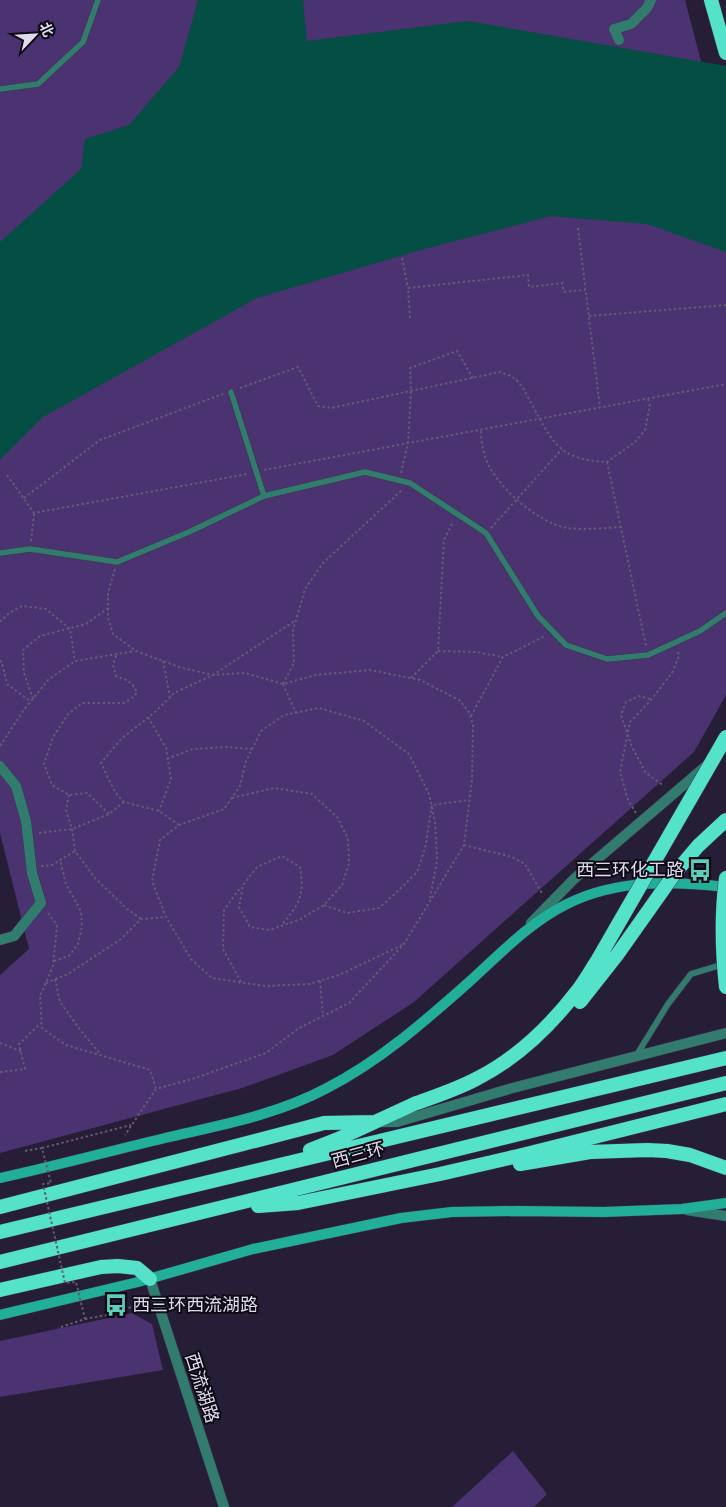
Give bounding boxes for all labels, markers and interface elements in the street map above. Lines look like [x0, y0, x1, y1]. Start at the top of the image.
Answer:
north arrow [10, 10, 60, 60]
text: 北 [35, 19, 59, 40]
place label: 西三环化工路 [576, 857, 684, 883]
bus stop icon: 西三环化工路 [687, 857, 713, 883]
street label: 西三环 [329, 1135, 387, 1175]
bus stop icon: 西三环西流湖路 [103, 1292, 129, 1318]
place label: 西三环西流湖路 [132, 1292, 258, 1318]
street label: 西流湖路 [179, 1350, 225, 1426]

